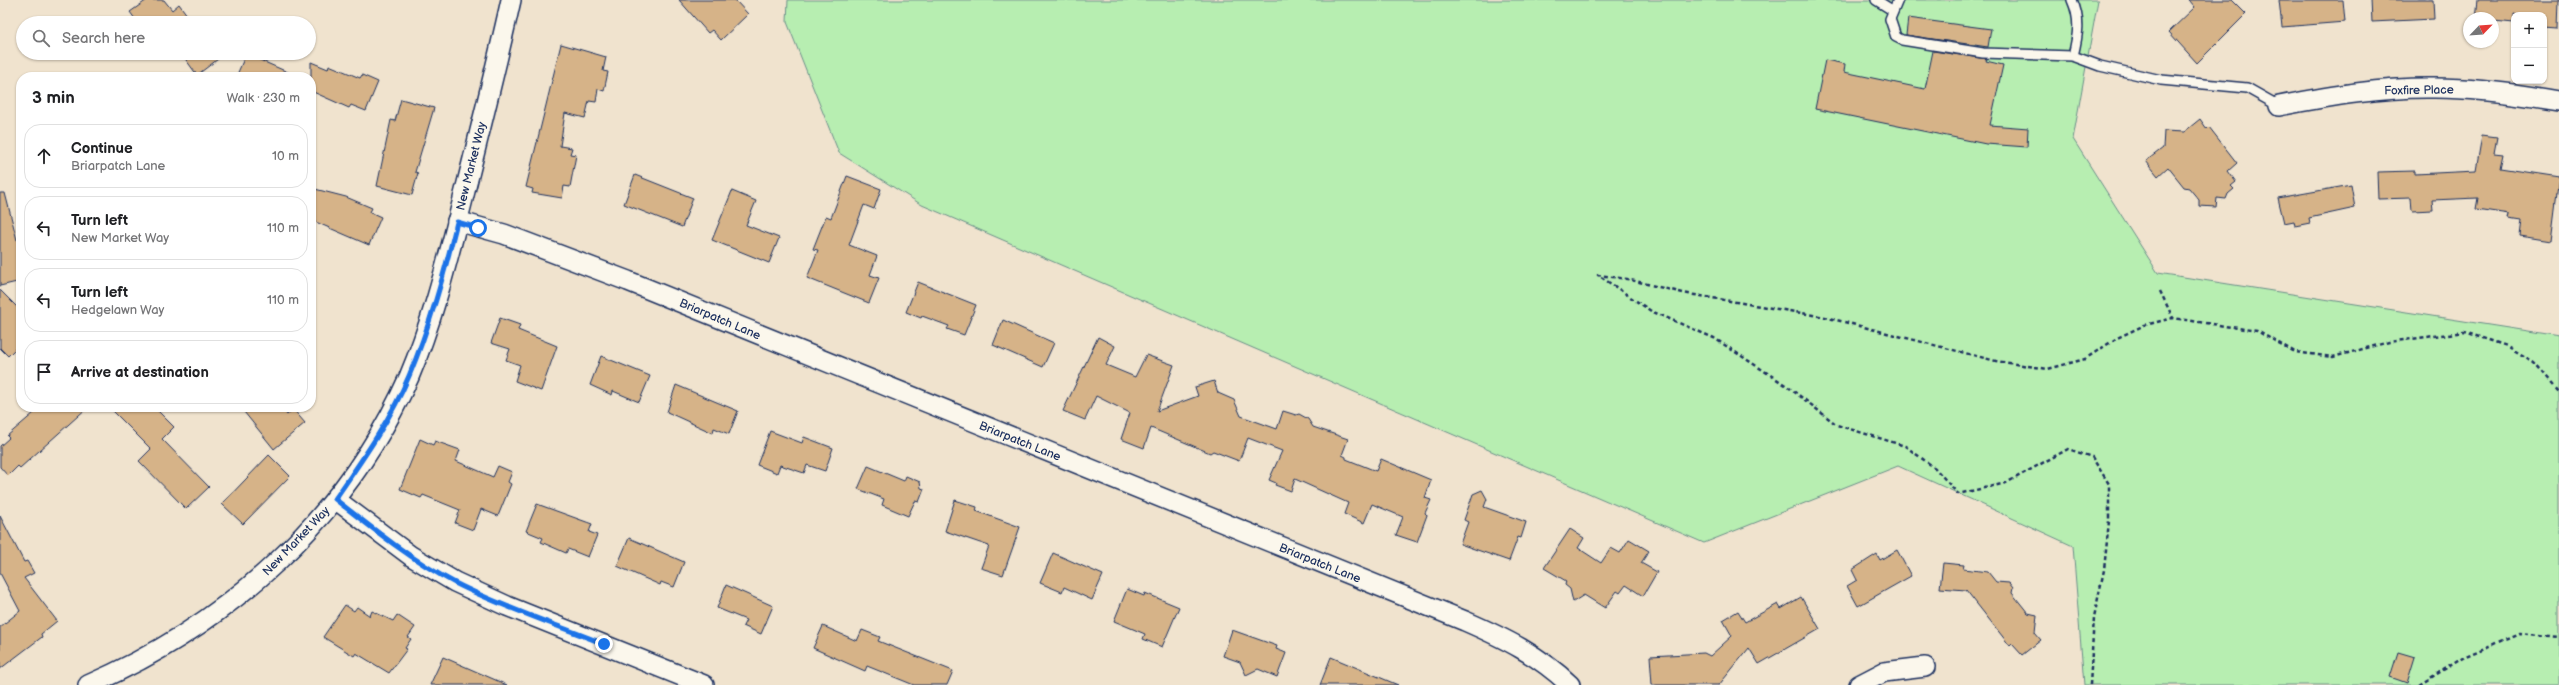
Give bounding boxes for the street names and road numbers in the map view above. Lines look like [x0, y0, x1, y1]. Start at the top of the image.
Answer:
street label: Foxfire Place [2384, 82, 2454, 99]
street label: New Market Way [453, 120, 490, 212]
street label: Briarpatch Lane [677, 296, 763, 343]
street label: Briarpatch Lane [977, 418, 1063, 465]
street label: New Market Way [259, 503, 334, 579]
street label: Briarpatch Lane [1277, 540, 1363, 587]

